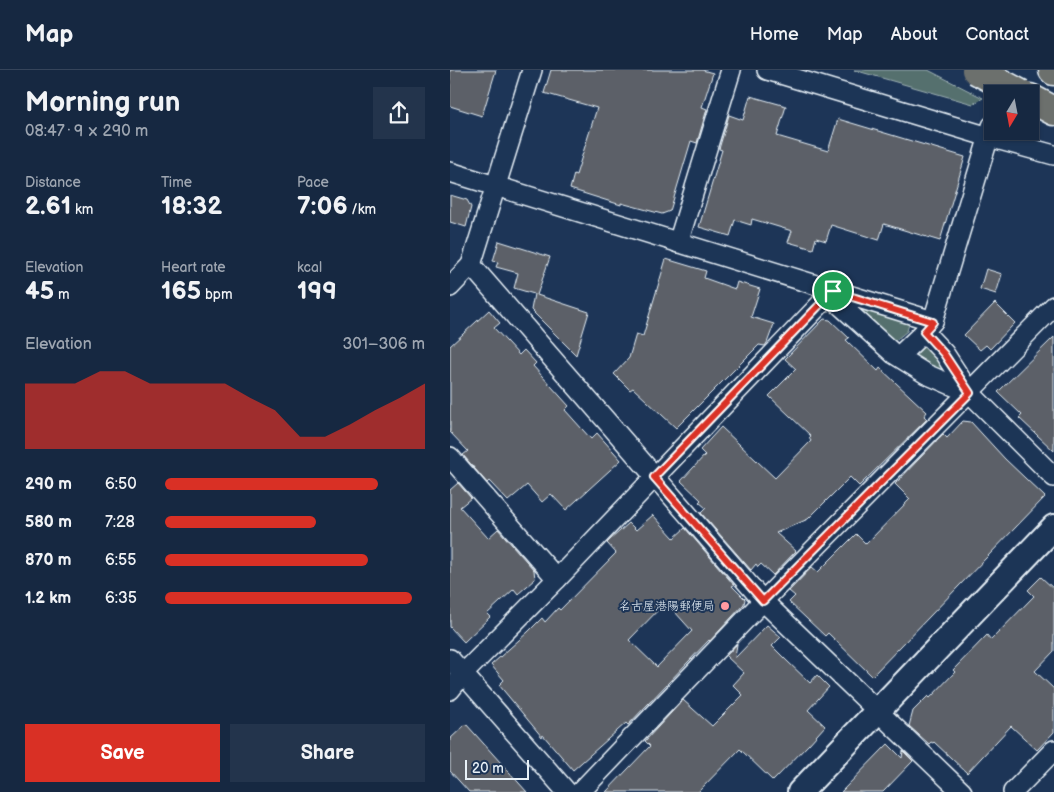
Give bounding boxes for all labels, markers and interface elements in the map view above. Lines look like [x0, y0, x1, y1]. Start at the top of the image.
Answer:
text: Map [25, 20, 73, 49]
text: Home [750, 24, 799, 45]
text: Map [827, 24, 863, 45]
text: About [891, 24, 938, 45]
text: Contact [966, 24, 1029, 45]
north arrow [984, 85, 1039, 140]
map controls [984, 85, 1039, 140]
text: Morning run [25, 86, 180, 119]
button: share [373, 87, 425, 139]
text: 08:47 · 9 × 290 m [25, 122, 148, 141]
text: Distance [25, 174, 81, 191]
text: Time [161, 174, 192, 191]
text: Pace [297, 174, 329, 191]
text: 2.61 [25, 191, 71, 222]
text: 18:32 [161, 191, 222, 222]
text: 7:06 [297, 191, 348, 222]
text: km [71, 201, 93, 218]
text: /km [348, 201, 376, 218]
text: Elevation [25, 259, 83, 276]
text: Heart rate [161, 259, 226, 276]
text: kcal [297, 259, 322, 276]
pin [812, 270, 854, 312]
text: 45 [25, 276, 54, 307]
text: 165 [161, 276, 201, 307]
text: 199 [297, 276, 337, 307]
icon: arrive [819, 277, 847, 305]
text: m [54, 286, 70, 303]
text: bpm [201, 286, 232, 303]
text: Elevation [25, 335, 92, 354]
text: 301–306 m [342, 335, 425, 354]
text: 290 m [25, 475, 72, 494]
text: 6:50 [105, 475, 137, 494]
text: 580 m [25, 513, 72, 532]
text: 7:28 [105, 513, 135, 532]
text: 870 m [25, 551, 71, 570]
text: 6:55 [105, 551, 136, 570]
text: 1.2 km [25, 589, 71, 608]
text: 6:35 [105, 589, 137, 608]
place label: 名古屋港陽郵便局 [619, 599, 715, 614]
marker: 名古屋港陽郵便局 [719, 600, 731, 612]
button: Save [25, 724, 220, 782]
button: Share [230, 724, 425, 782]
scale bar [465, 757, 529, 780]
text: 20 m [472, 760, 504, 777]

